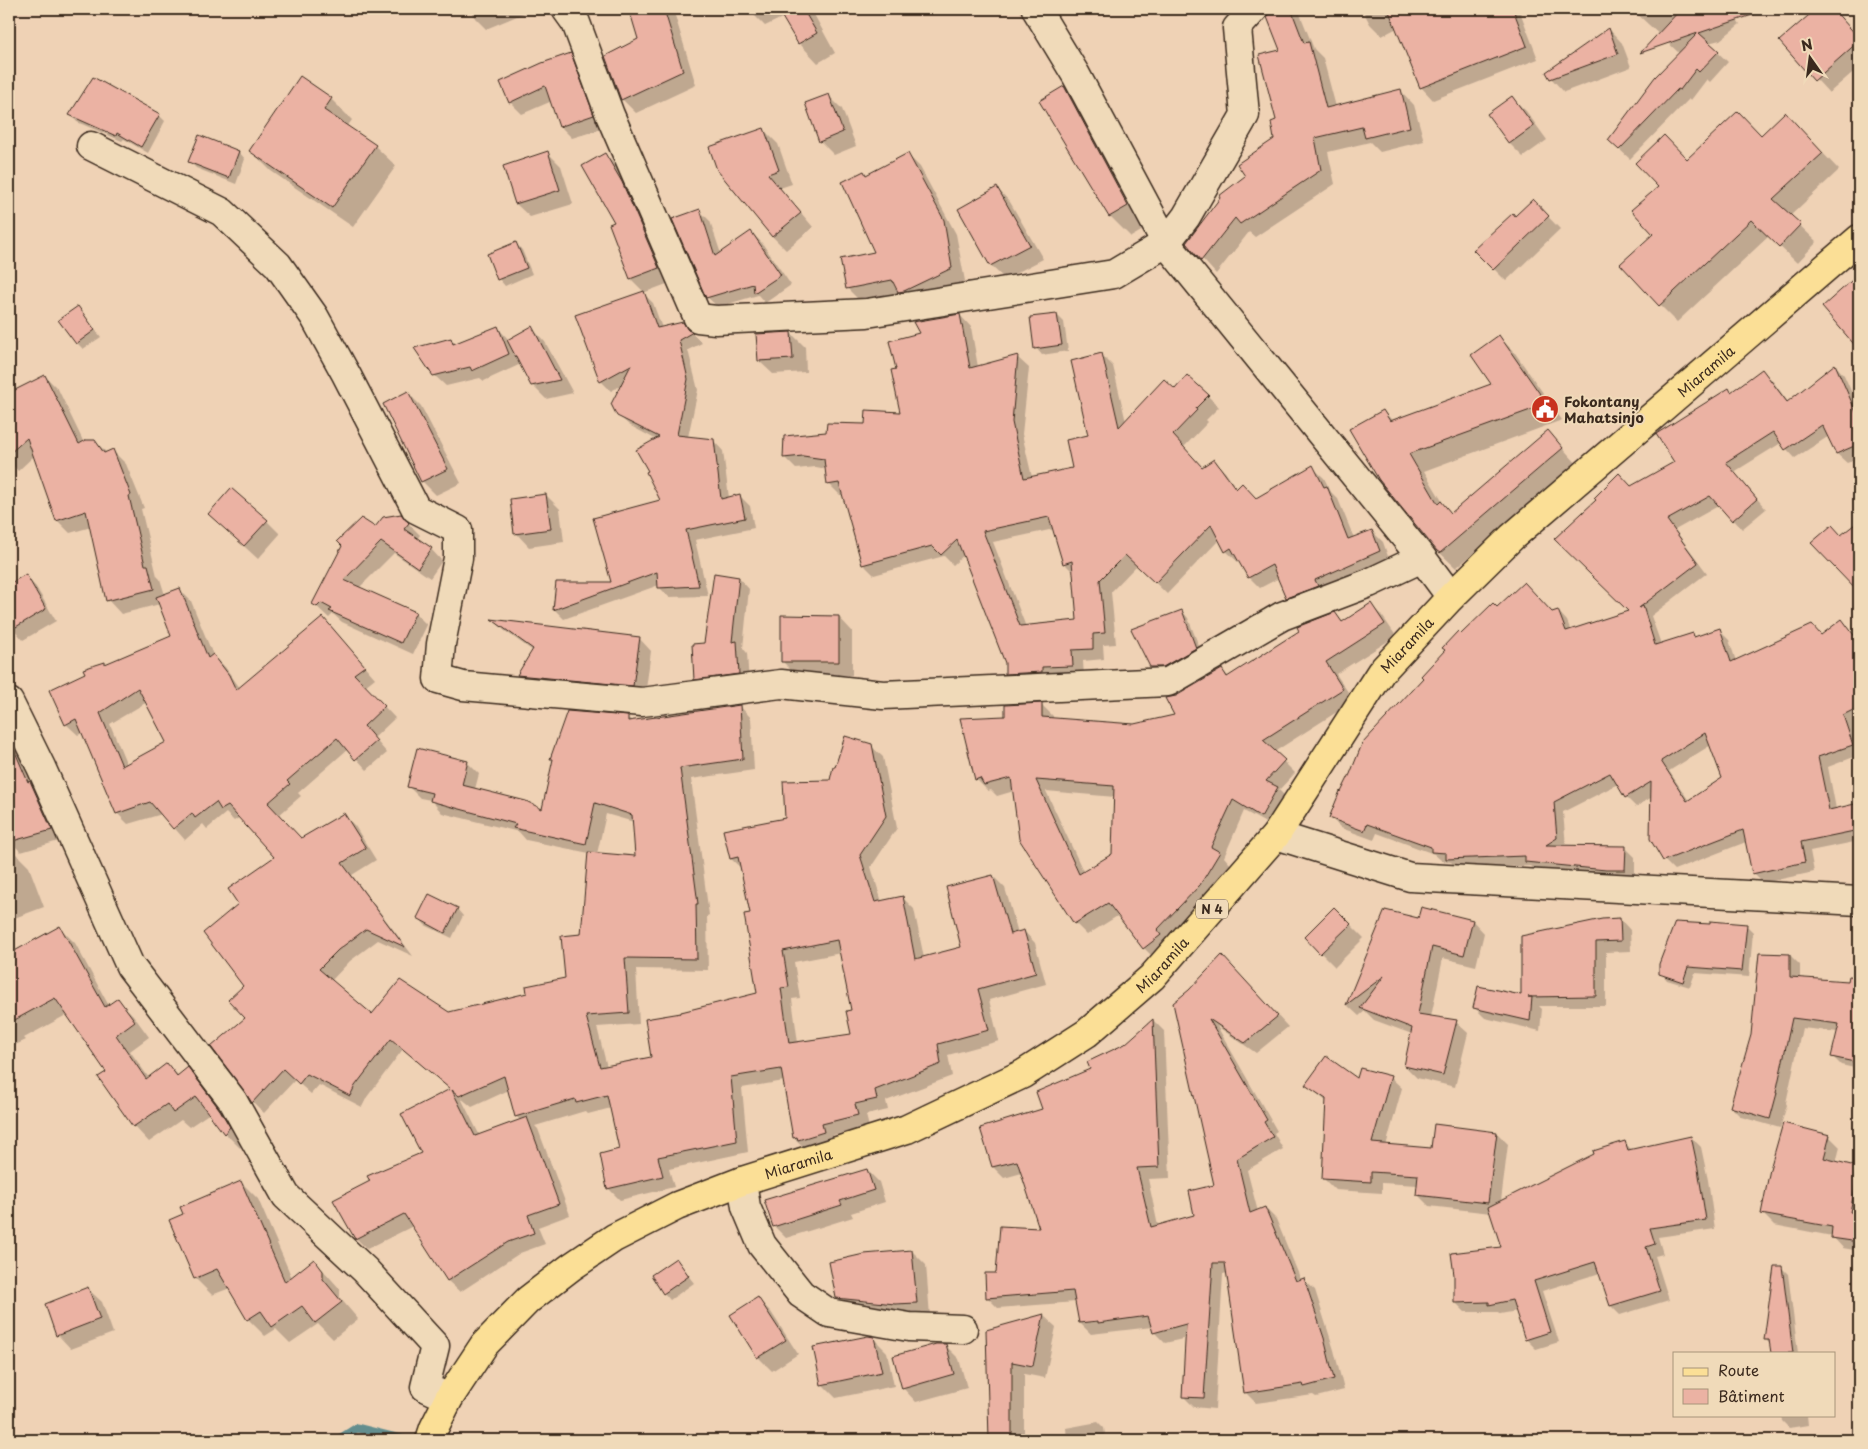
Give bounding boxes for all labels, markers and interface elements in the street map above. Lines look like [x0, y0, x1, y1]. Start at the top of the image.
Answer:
north arrow [1786, 32, 1836, 82]
text: N [1799, 33, 1815, 56]
street label: Miaramila [1672, 340, 1739, 401]
place label: Fokontany Mahatsinjo [1564, 391, 1644, 428]
public building icon: Fokontany Mahatsinjo [1530, 394, 1560, 424]
street label: Miaramila [1375, 612, 1438, 677]
road number: N 4 [1196, 900, 1228, 919]
street label: Miaramila [1131, 932, 1193, 997]
street label: Miaramila [762, 1143, 835, 1184]
legend [1673, 1352, 1836, 1416]
text: Route [1718, 1358, 1759, 1381]
text: Bâtiment [1718, 1384, 1785, 1407]

